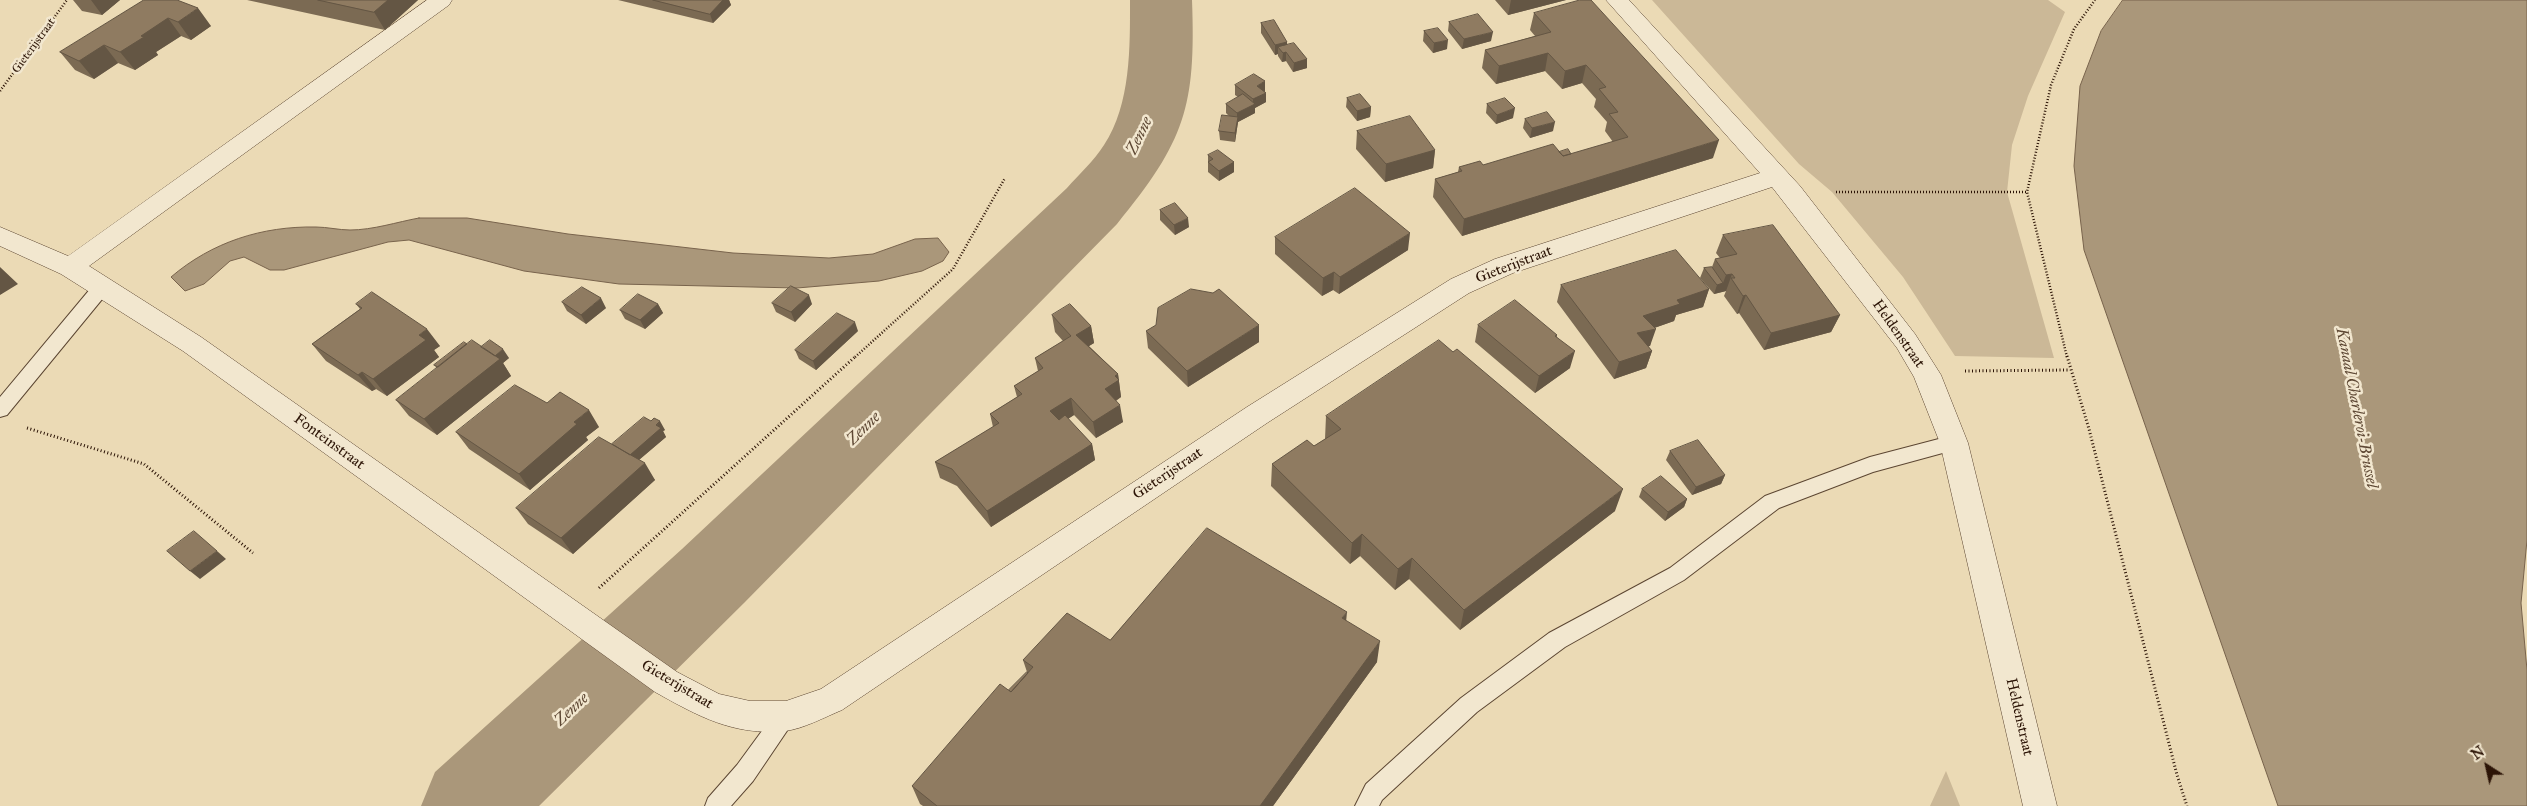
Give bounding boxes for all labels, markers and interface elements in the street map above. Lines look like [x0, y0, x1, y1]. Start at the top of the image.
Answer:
street label: Gieterijstraat [9, 16, 59, 76]
water label: Zenne [1123, 114, 1157, 158]
street label: Gieterijstraat [1473, 242, 1555, 288]
street label: Heldenstraat [1868, 296, 1928, 372]
water label: Kanaal Charleroi-Brussel [2331, 326, 2381, 490]
water label: Zenne [843, 408, 885, 450]
street label: Fonteinstraat [290, 410, 368, 474]
street label: Gieterijstraat [1130, 444, 1206, 504]
street label: Gieterijstraat [638, 657, 716, 713]
street label: Heldenstraat [2001, 676, 2037, 758]
water label: Zenne [551, 690, 593, 730]
north arrow [2462, 741, 2512, 791]
text: N [2468, 743, 2488, 764]

